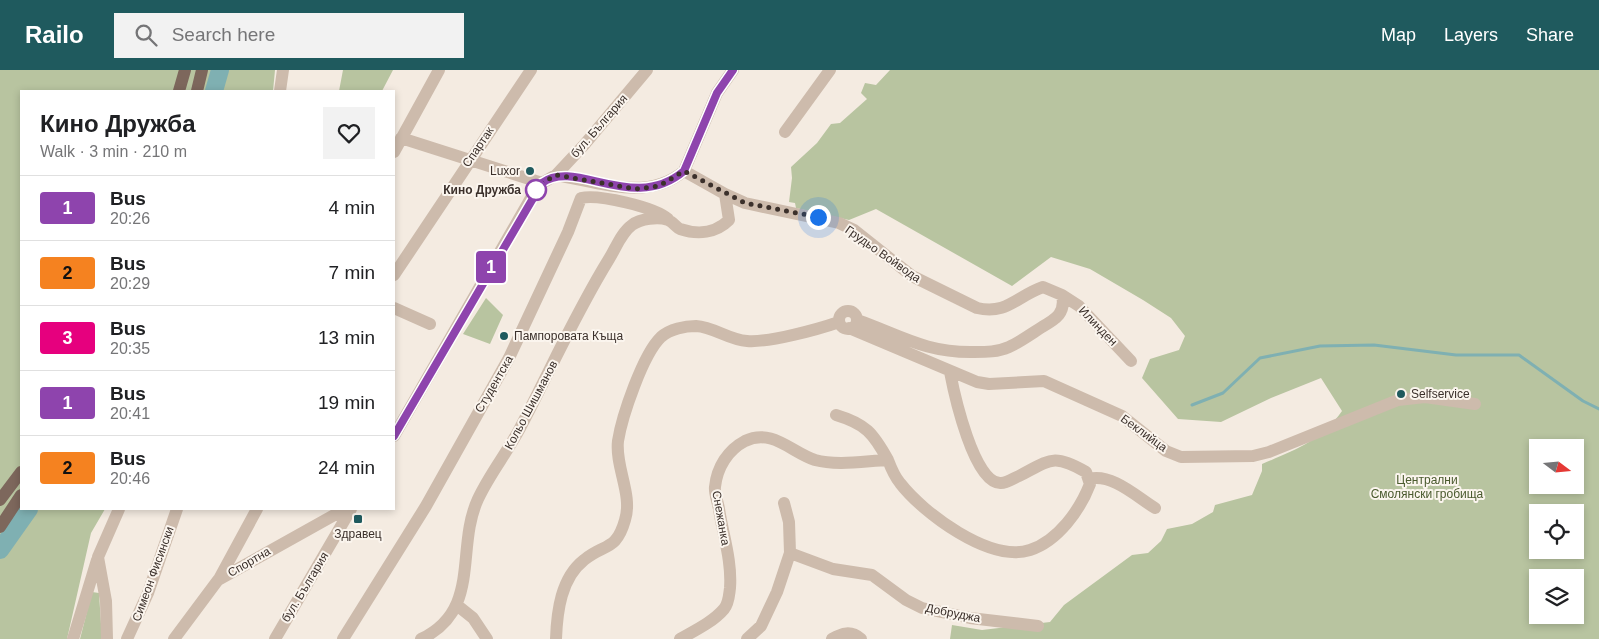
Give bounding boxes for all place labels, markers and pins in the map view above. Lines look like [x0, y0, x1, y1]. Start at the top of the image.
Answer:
place label: Luxor [490, 164, 520, 178]
marker: Luxor [524, 165, 536, 177]
marker: Кино Дружба [525, 179, 547, 201]
place label: Кино Дружба [443, 183, 521, 197]
place label: Пампоровата Къща [514, 329, 623, 343]
marker: Пампоровата Къща [498, 330, 510, 342]
place label: Selfservice [1411, 387, 1470, 401]
marker: Selfservice [1395, 388, 1407, 400]
marker: Здравец [352, 513, 364, 525]
place label: Здравец [334, 527, 382, 541]

